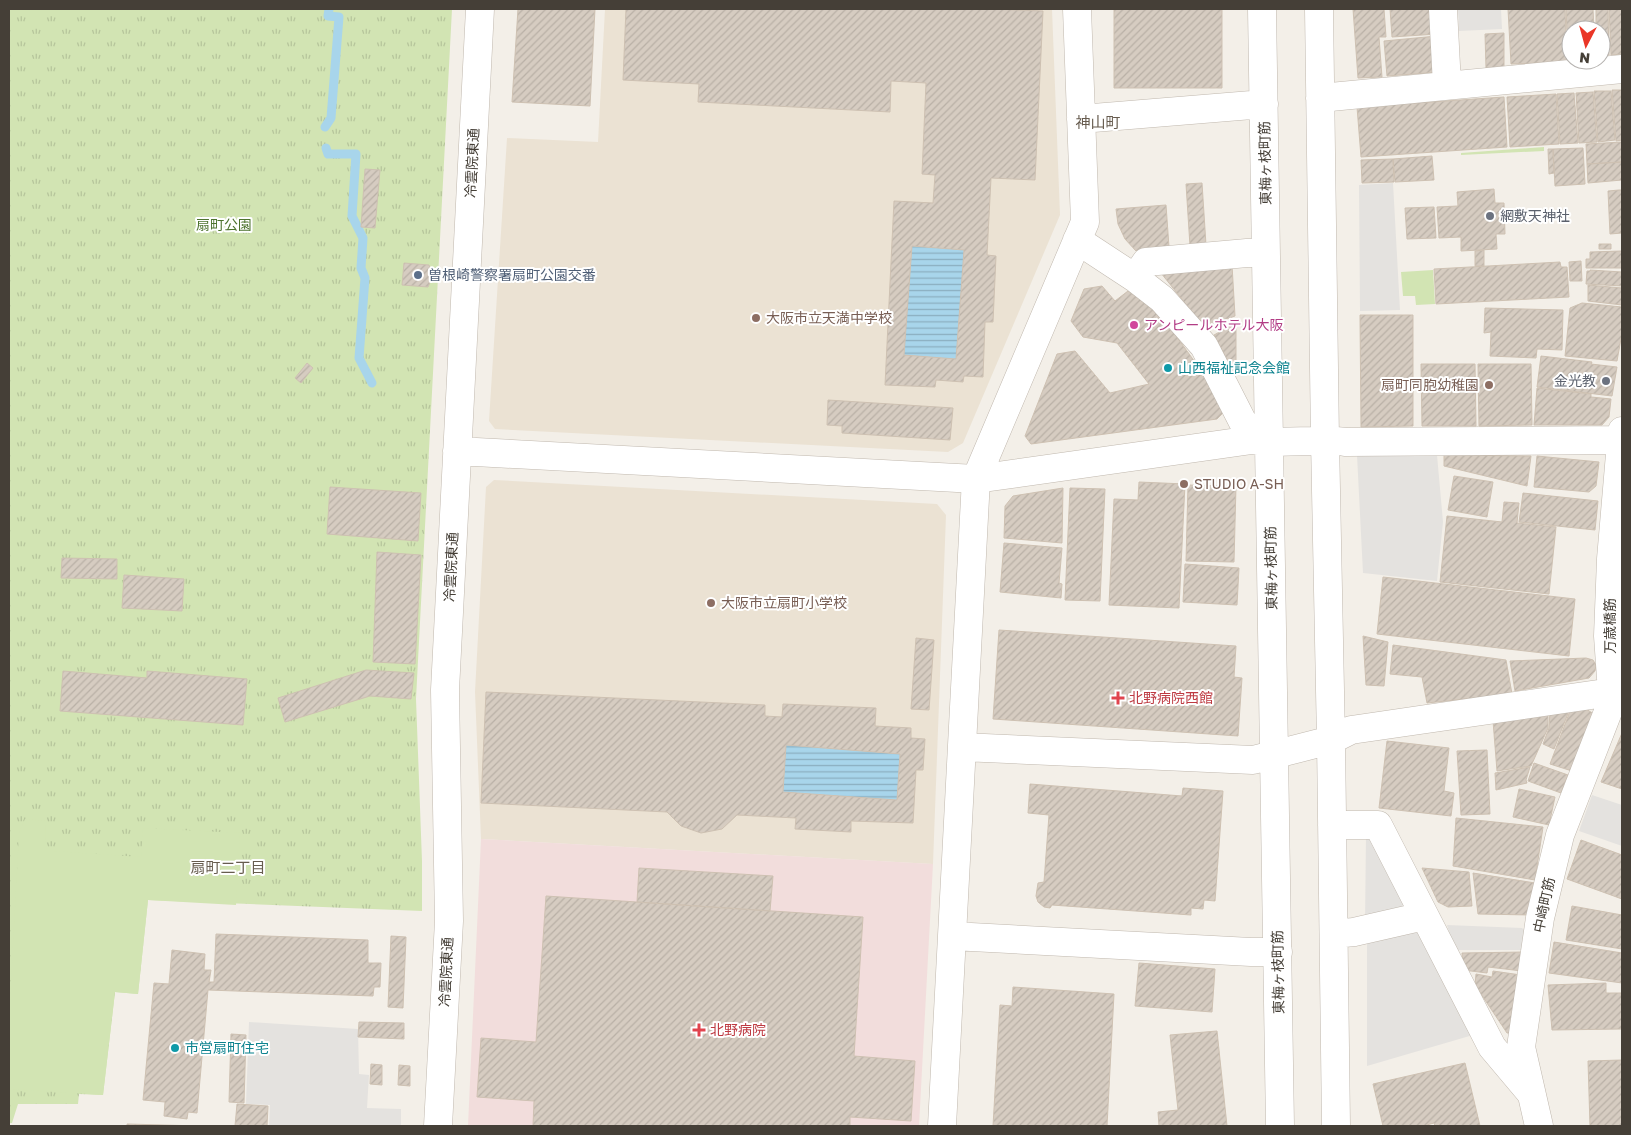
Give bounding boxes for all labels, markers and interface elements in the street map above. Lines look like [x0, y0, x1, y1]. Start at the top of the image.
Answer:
north arrow [1561, 20, 1611, 70]
text: N [1578, 49, 1591, 67]
district label: 神山町 [1075, 113, 1121, 131]
street label: 東梅ヶ枝町筋 [1255, 121, 1274, 205]
street label: 冷雲院東通 [461, 128, 482, 198]
place label: 網敷天神社 [1500, 207, 1570, 224]
marker: 網敷天神社 [1484, 210, 1496, 222]
park label: 扇町公園 [196, 216, 252, 233]
place label: 曽根崎警察署扇町公園交番 [428, 266, 596, 283]
marker: 曽根崎警察署扇町公園交番 [412, 269, 424, 281]
place label: 大阪市立天満中学校 [766, 309, 892, 326]
marker: 大阪市立天満中学校 [750, 312, 762, 324]
place label: アンピールホテル大阪 [1144, 316, 1283, 333]
marker: アンピールホテル大阪 [1128, 319, 1140, 331]
place label: 山西福祉記念会館 [1178, 359, 1290, 376]
marker: 山西福祉記念会館 [1162, 362, 1174, 374]
place label: 金光教 [1554, 372, 1596, 389]
marker: 金光教 [1600, 375, 1612, 387]
place label: 扇町同胞幼稚園 [1381, 376, 1479, 393]
marker: 扇町同胞幼稚園 [1483, 379, 1495, 391]
place label: STUDIO A-SH [1194, 475, 1284, 492]
marker: STUDIO A-SH [1178, 478, 1190, 490]
street label: 東梅ヶ枝町筋 [1261, 526, 1280, 610]
street label: 冷雲院東通 [440, 532, 461, 602]
place label: 大阪市立扇町小学校 [721, 594, 847, 611]
marker: 大阪市立扇町小学校 [705, 597, 717, 609]
street label: 万歳橋筋 [1601, 598, 1618, 654]
place label: 北野病院西館 [1129, 689, 1213, 706]
marker: 北野病院西館 [1111, 691, 1125, 705]
district label: 扇町二丁目 [190, 858, 266, 876]
street label: 中崎町筋 [1529, 876, 1558, 934]
street label: 東梅ヶ枝町筋 [1268, 930, 1287, 1014]
street label: 冷雲院東通 [435, 937, 456, 1007]
place label: 北野病院 [710, 1021, 766, 1038]
marker: 北野病院 [692, 1023, 706, 1037]
place label: 市営扇町住宅 [185, 1039, 269, 1056]
marker: 市営扇町住宅 [169, 1042, 181, 1054]

